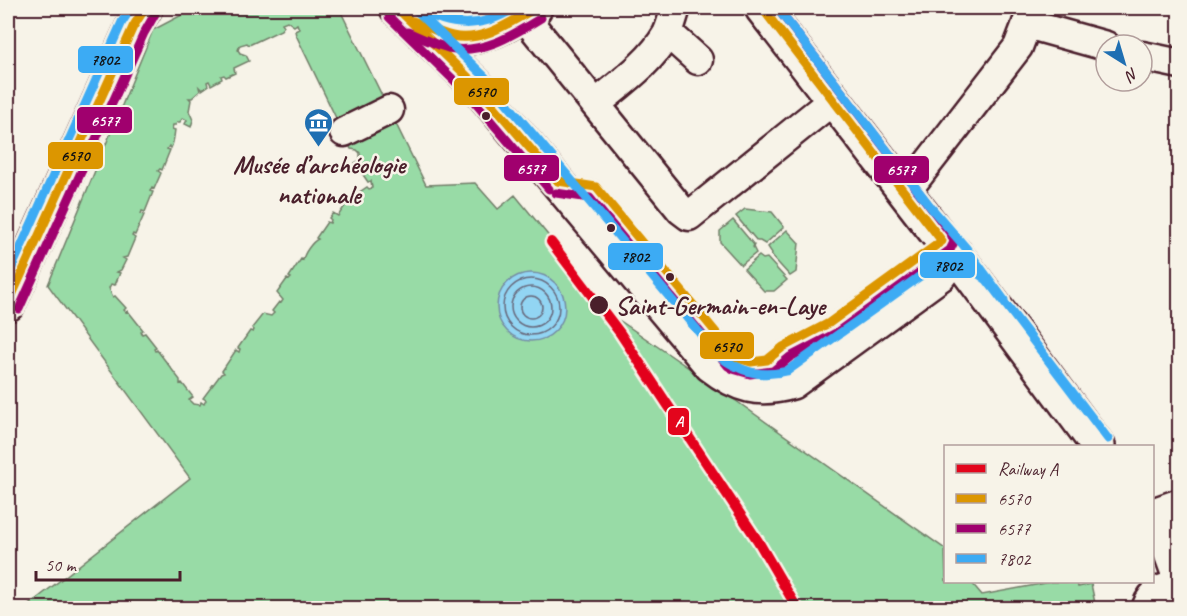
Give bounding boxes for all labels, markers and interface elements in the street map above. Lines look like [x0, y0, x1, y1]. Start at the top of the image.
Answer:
north arrow [1094, 33, 1154, 93]
line badge: 7802 [77, 45, 134, 74]
text: 7802 [91, 50, 121, 70]
text: N [1120, 63, 1142, 87]
line badge: 6570 [453, 77, 510, 106]
text: 6570 [467, 82, 497, 102]
line badge: 6577 [76, 106, 133, 134]
museum icon: Musée d’archéologie nationale [303, 106, 335, 148]
unlabelled marker [480, 110, 492, 122]
text: 6577 [91, 111, 121, 131]
line badge: 6570 [47, 141, 104, 170]
text: 6570 [61, 146, 91, 166]
place label: Musée d’archéologie nationale [233, 148, 407, 211]
line badge: 6577 [503, 154, 560, 182]
line badge: 6577 [873, 155, 930, 184]
text: 6577 [517, 159, 547, 179]
text: 6577 [887, 160, 917, 180]
unlabelled marker [605, 222, 617, 234]
line badge: 7802 [607, 242, 664, 271]
text: 7802 [621, 247, 651, 267]
line badge: 7802 [919, 251, 976, 279]
text: 7802 [934, 256, 964, 276]
unlabelled marker [664, 271, 676, 283]
place label: Saint-Germain-en-Laye [615, 289, 827, 322]
marker: Saint-Germain-en-Laye [588, 294, 610, 316]
line badge: 6570 [699, 331, 755, 360]
text: 6570 [713, 337, 743, 357]
line badge: A [667, 407, 690, 436]
text: A [675, 412, 685, 432]
legend [944, 445, 1154, 583]
text: Railway A [998, 458, 1059, 480]
text: 6570 [998, 488, 1032, 510]
text: 6577 [998, 518, 1031, 540]
scale bar [36, 544, 180, 582]
text: 7802 [998, 548, 1032, 570]
text: 50 m [45, 554, 78, 576]

